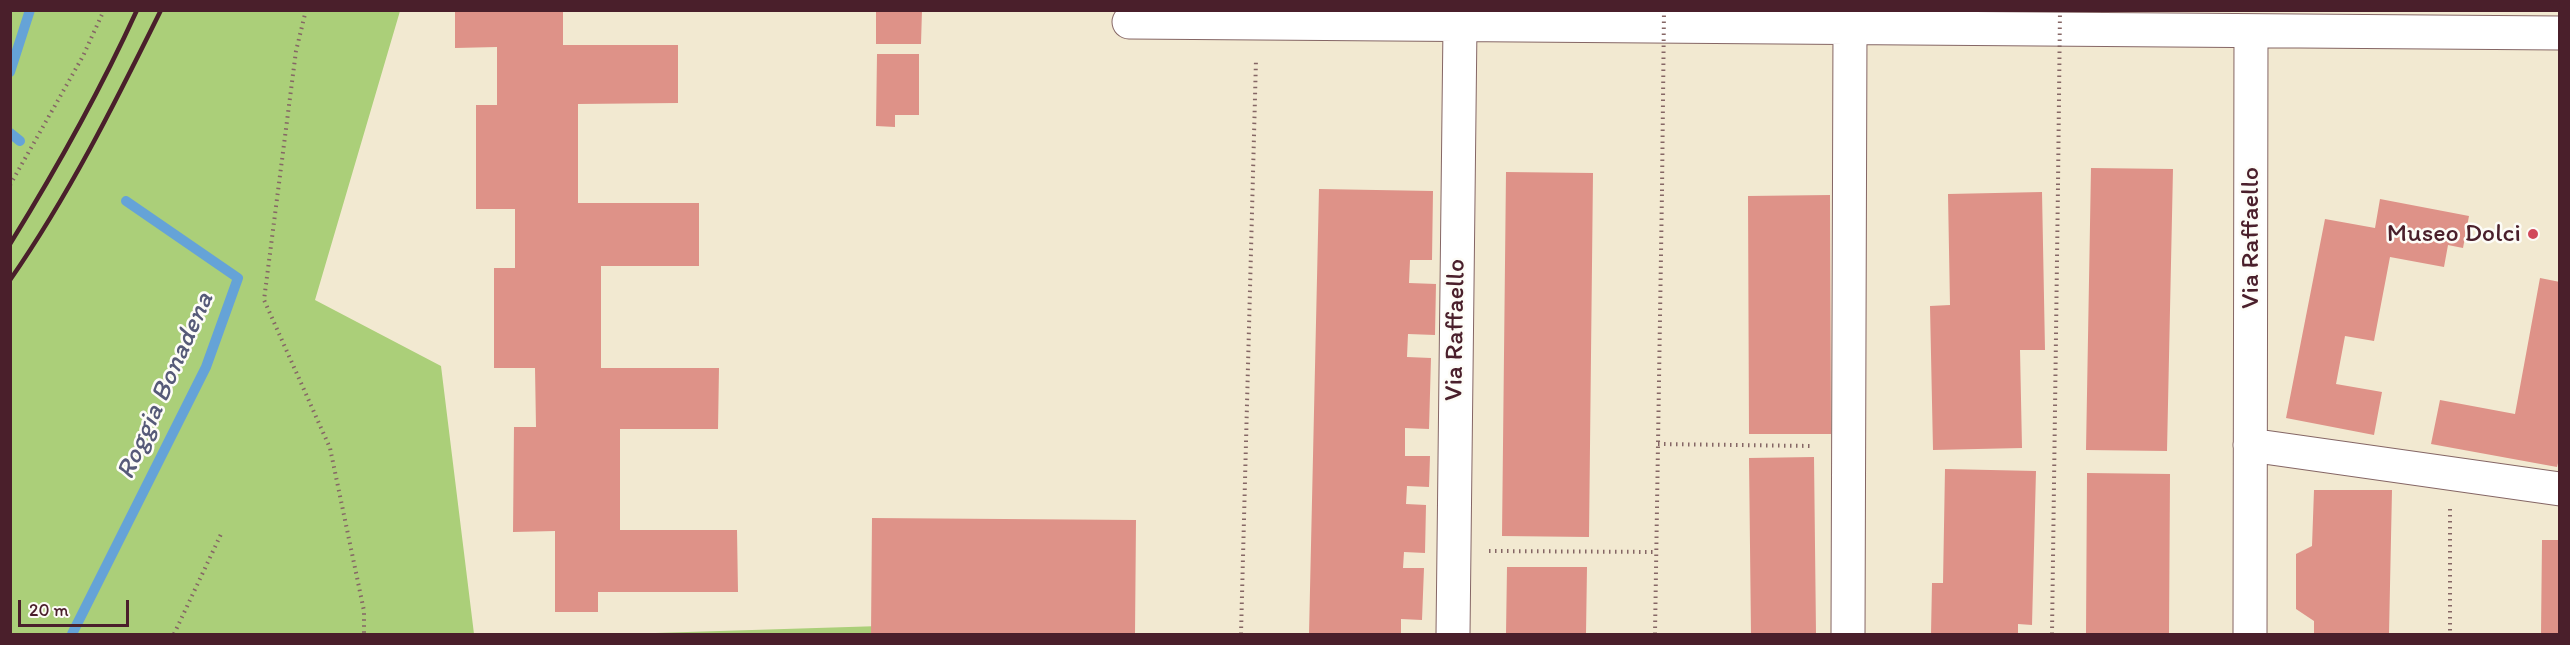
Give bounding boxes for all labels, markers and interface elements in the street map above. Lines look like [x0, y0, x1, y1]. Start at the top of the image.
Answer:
street label: Via Raffaello [2235, 167, 2267, 309]
place label: Museo Dolci [2387, 218, 2521, 250]
marker: Museo Dolci [2526, 227, 2540, 241]
street label: Via Raffaello [1439, 259, 1473, 401]
water label: Roggia Bonadena [110, 288, 222, 484]
scale bar [21, 588, 132, 626]
text: 20 m [29, 599, 69, 621]

